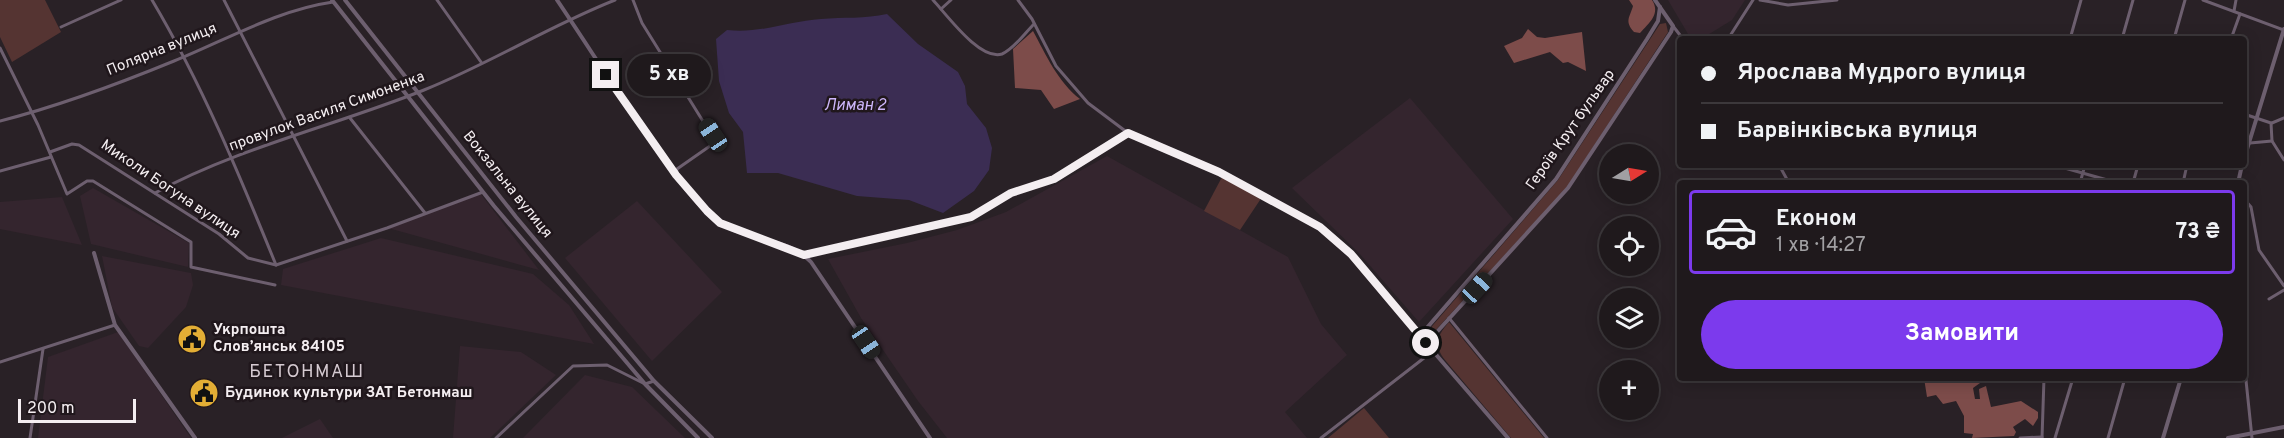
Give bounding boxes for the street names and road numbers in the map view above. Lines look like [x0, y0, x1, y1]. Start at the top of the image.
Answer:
street label: Полярна вулиця [104, 19, 220, 81]
street label: Героїв Крут бульвар [1522, 66, 1620, 194]
street label: провулок Василя Симоненка [227, 68, 427, 156]
street label: Вокзальна вулиця [458, 128, 556, 242]
street label: Миколи Богуна вулиця [97, 136, 243, 244]

